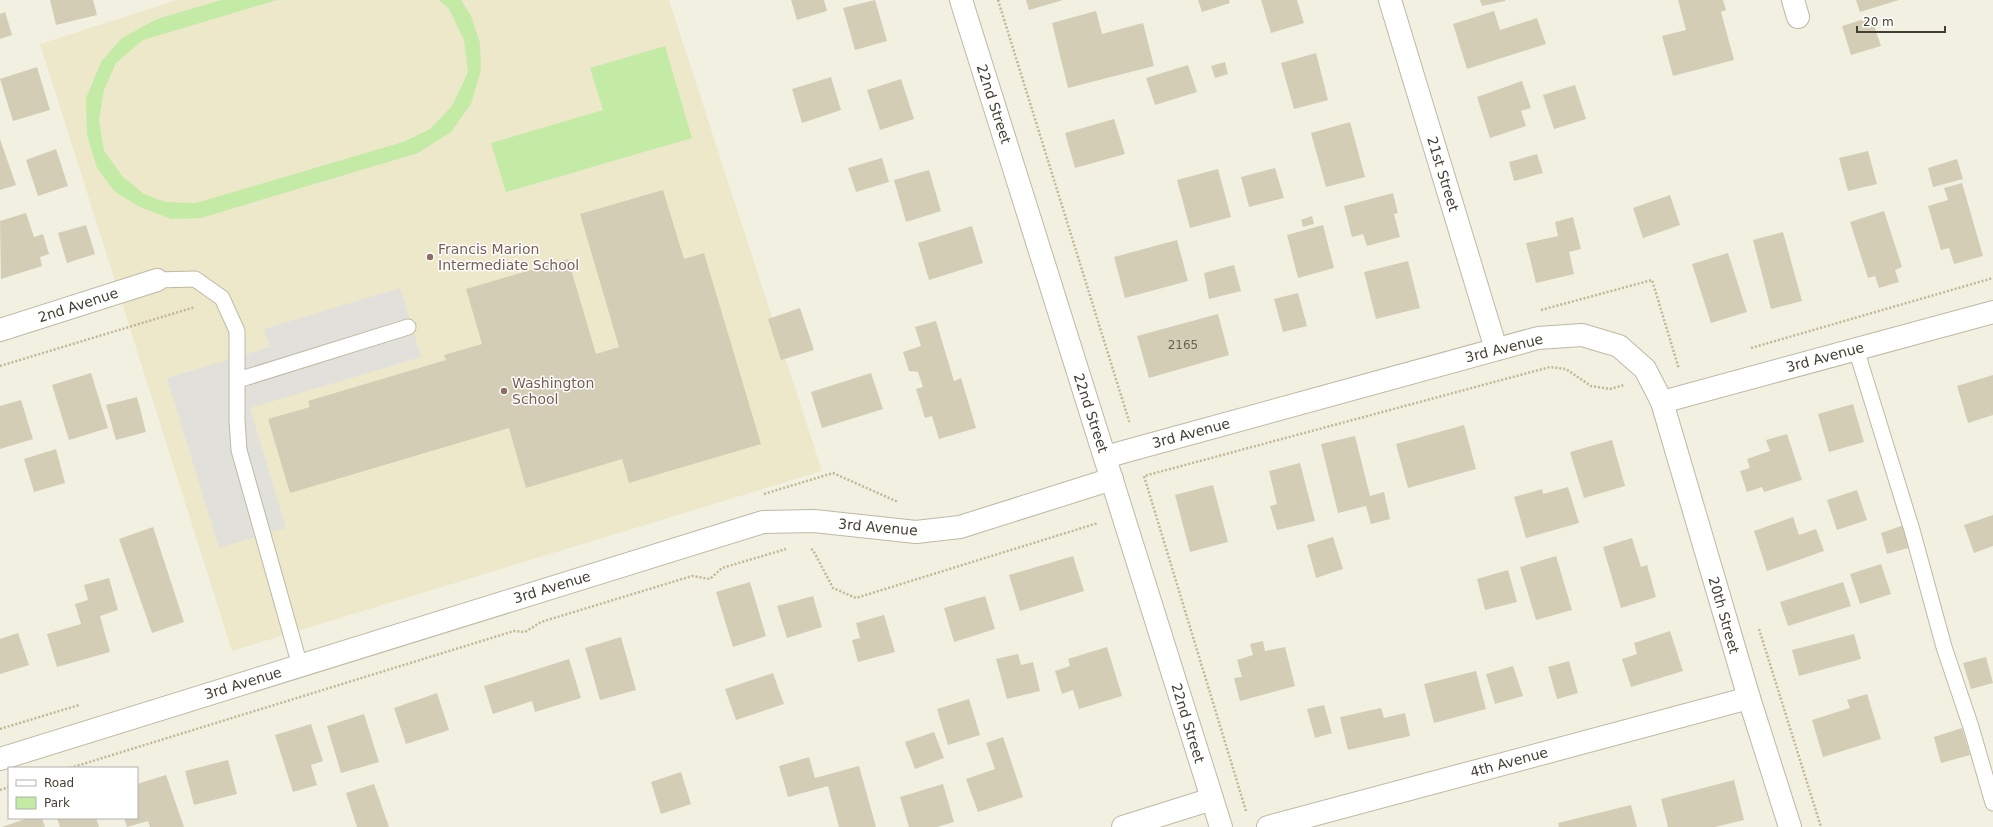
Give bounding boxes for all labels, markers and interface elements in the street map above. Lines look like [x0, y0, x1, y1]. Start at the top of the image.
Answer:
scale bar [1857, 8, 1945, 34]
text: 20 m [1863, 15, 1894, 29]
street label: 22nd Street [974, 62, 1015, 146]
street label: 21st Street [1424, 135, 1462, 214]
place label: Francis Marion Intermediate School [438, 241, 579, 273]
marker: Francis Marion Intermediate School [425, 252, 435, 262]
street label: 2nd Avenue [36, 285, 120, 325]
street label: 3rd Avenue [1463, 331, 1545, 365]
house number: 2165 [1168, 338, 1198, 352]
street label: 3rd Avenue [1784, 339, 1866, 375]
street label: 22nd Street [1071, 371, 1112, 455]
place label: Washington School [512, 375, 594, 407]
marker: Washington School [499, 386, 509, 396]
street label: 3rd Avenue [1150, 415, 1232, 451]
street label: 3rd Avenue [838, 516, 918, 538]
street label: 3rd Avenue [512, 568, 592, 606]
street label: 20th Street [1705, 575, 1743, 656]
street label: 3rd Avenue [203, 664, 283, 702]
street label: 22nd Street [1168, 681, 1208, 765]
street label: 4th Avenue [1468, 744, 1550, 780]
legend [8, 767, 138, 819]
text: Road [44, 776, 74, 790]
text: Park [44, 796, 70, 810]

